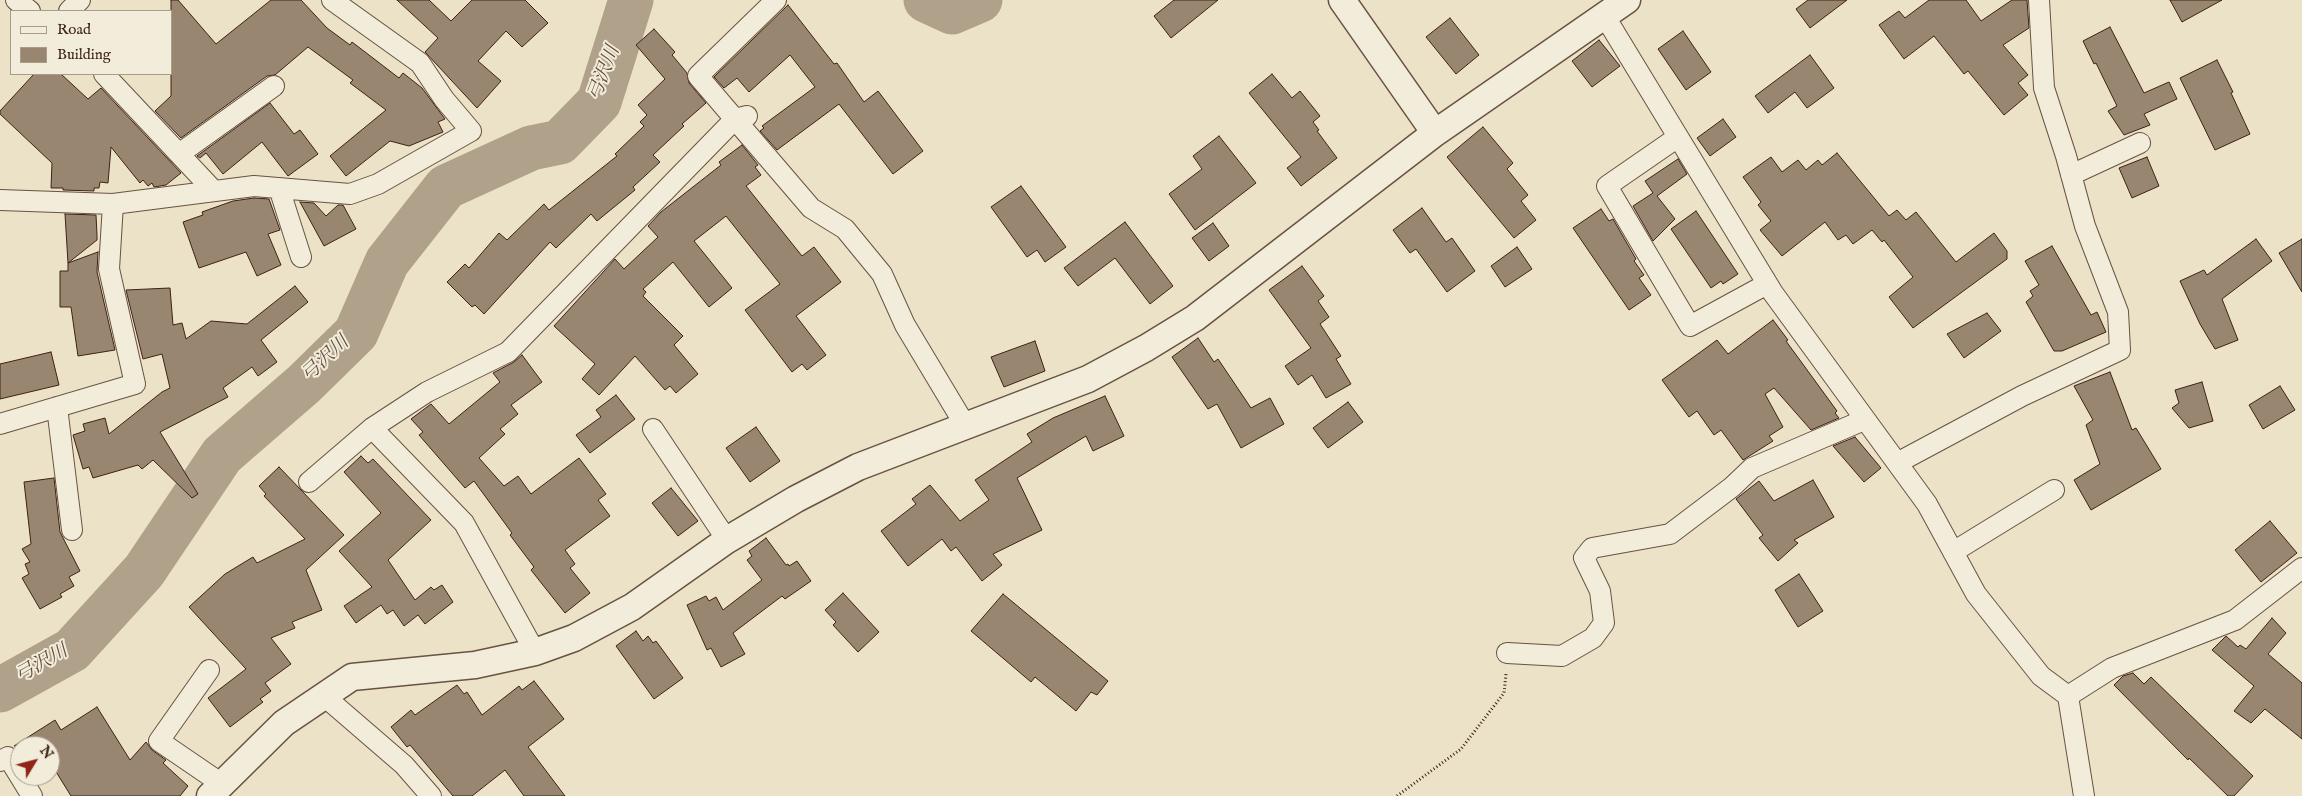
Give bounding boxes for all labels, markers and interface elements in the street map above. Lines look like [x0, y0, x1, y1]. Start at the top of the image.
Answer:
legend [10, 10, 172, 75]
text: Road [57, 20, 91, 39]
water label: 弓沢川 [584, 43, 626, 105]
text: Building [57, 45, 111, 64]
water label: 弓沢川 [297, 332, 355, 388]
water label: 弓沢川 [12, 641, 72, 689]
north arrow [10, 736, 60, 786]
text: N [35, 742, 57, 763]

